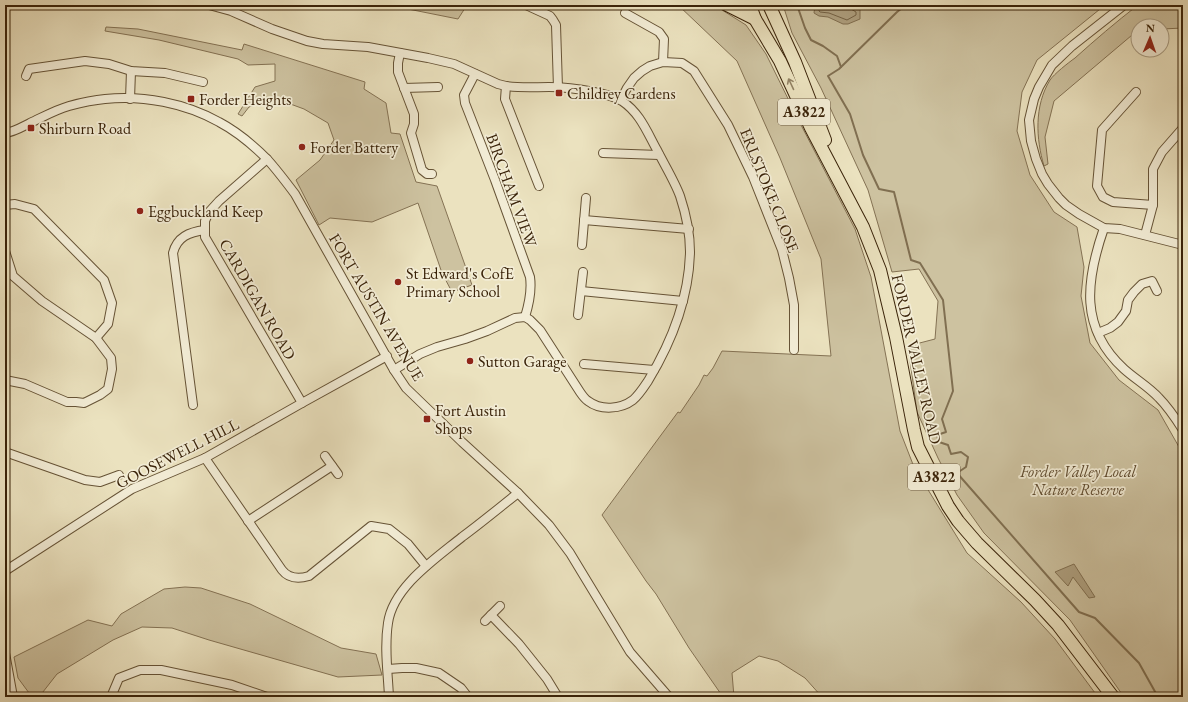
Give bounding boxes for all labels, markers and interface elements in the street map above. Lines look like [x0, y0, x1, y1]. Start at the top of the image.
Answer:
north arrow [1130, 18, 1170, 58]
text: N [1146, 21, 1155, 35]
one-way arrow [787, 78, 794, 90]
place label: Childrey Gardens [567, 83, 676, 104]
marker: Childrey Gardens [554, 88, 564, 98]
place label: Forder Heights [199, 89, 291, 110]
marker: Forder Heights [186, 94, 196, 104]
road number: A3822 [778, 99, 830, 125]
place label: Shirburn Road [39, 118, 132, 139]
marker: Shirburn Road [26, 123, 36, 133]
street label: ERLSTOKE CLOSE [735, 125, 804, 255]
street label: BIRCHAM VIEW [481, 131, 542, 250]
place label: Forder Battery [310, 137, 399, 158]
marker: Forder Battery [297, 142, 307, 152]
place label: Eggbuckland Keep [148, 201, 263, 222]
marker: Eggbuckland Keep [135, 206, 145, 216]
street label: FORT AUSTIN AVENUE [324, 230, 429, 385]
street label: CARDIGAN ROAD [214, 235, 301, 363]
place label: St Edward's CofE Primary School [406, 263, 514, 302]
street label: FORDER VALLEY ROAD [887, 272, 946, 446]
marker: St Edward's CofE Primary School [393, 277, 403, 287]
place label: Sutton Garage [478, 351, 566, 372]
marker: Sutton Garage [465, 356, 475, 366]
place label: Fort Austin Shops [435, 400, 507, 439]
street label: GOOSEWELL HILL [112, 413, 243, 493]
marker: Fort Austin Shops [422, 414, 432, 424]
park label: Forder Valley Local Nature Reserve [1019, 461, 1136, 500]
road number: A3822 [908, 464, 960, 490]

